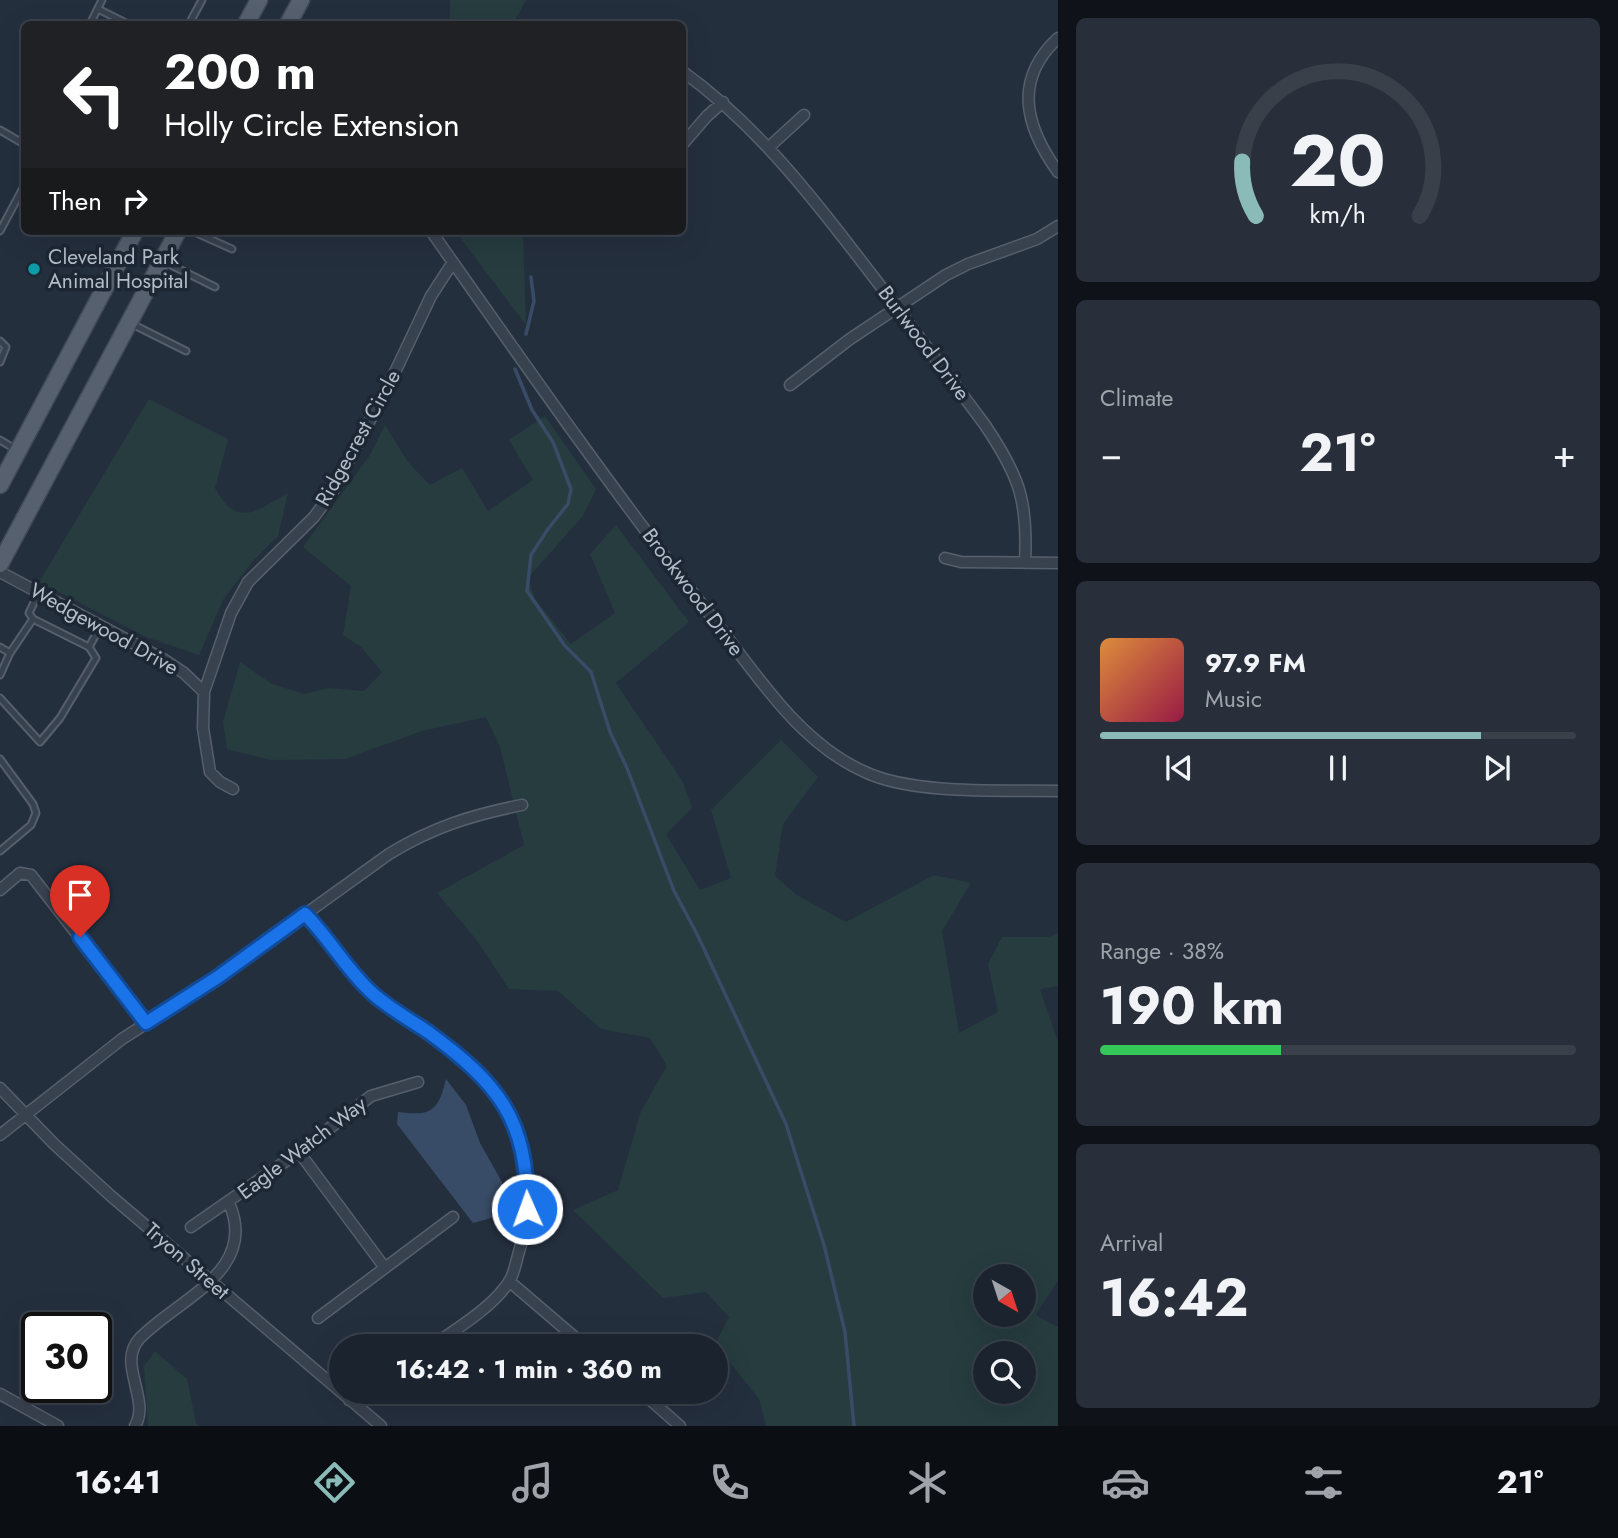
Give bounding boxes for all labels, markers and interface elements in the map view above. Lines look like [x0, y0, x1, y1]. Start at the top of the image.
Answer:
text: 200 m [164, 37, 316, 107]
icon: left [49, 49, 140, 140]
text: Holly Circle Extension [164, 102, 460, 148]
text: 20 [1290, 108, 1386, 213]
text: Then [49, 182, 102, 220]
icon: right [116, 182, 154, 220]
text: km/h [1310, 196, 1366, 232]
place label: Cleveland Park Animal Hospital [48, 242, 188, 296]
marker: Cleveland Park Animal Hospital [26, 261, 42, 277]
street label: Burlwood Drive [871, 279, 977, 407]
street label: Ridgecrest Circle [308, 364, 408, 512]
text: Climate [1100, 381, 1173, 415]
text: 21° [1300, 415, 1376, 491]
text: − [1100, 426, 1122, 481]
text: + [1553, 426, 1576, 481]
street label: Brookwood Drive [635, 522, 751, 662]
street label: Wedgewood Drive [24, 576, 184, 682]
text: 97.9 FM [1205, 644, 1306, 682]
text: Music [1205, 682, 1262, 716]
icon: previous [1160, 749, 1198, 787]
icon: pause [1319, 749, 1357, 787]
icon: next [1478, 749, 1516, 787]
pin [50, 865, 110, 937]
icon: arrive [61, 876, 99, 914]
text: Range · 38% [1100, 934, 1224, 968]
text: 190 km [1100, 968, 1284, 1044]
street label: Eagle Watch Way [231, 1089, 373, 1207]
position arrow [490, 1172, 564, 1246]
street label: Tryon Street [138, 1216, 236, 1306]
text: Arrival [1100, 1226, 1163, 1260]
text: 16:42 [1100, 1260, 1248, 1336]
north arrow [973, 1264, 1036, 1326]
map controls [973, 1264, 1036, 1404]
speed limit sign: 30 [21, 1312, 112, 1403]
button: search [973, 1341, 1036, 1404]
text: 16:42 · 1 min · 360 m [395, 1350, 662, 1388]
icon: directions [310, 1458, 359, 1507]
icon: music [508, 1458, 557, 1507]
icon: phone [705, 1458, 754, 1507]
icon: climate [903, 1458, 952, 1507]
icon: car [1101, 1458, 1150, 1507]
icon: filters [1299, 1458, 1348, 1507]
text: 16:41 [74, 1459, 161, 1505]
text: 21° [1497, 1459, 1544, 1505]

